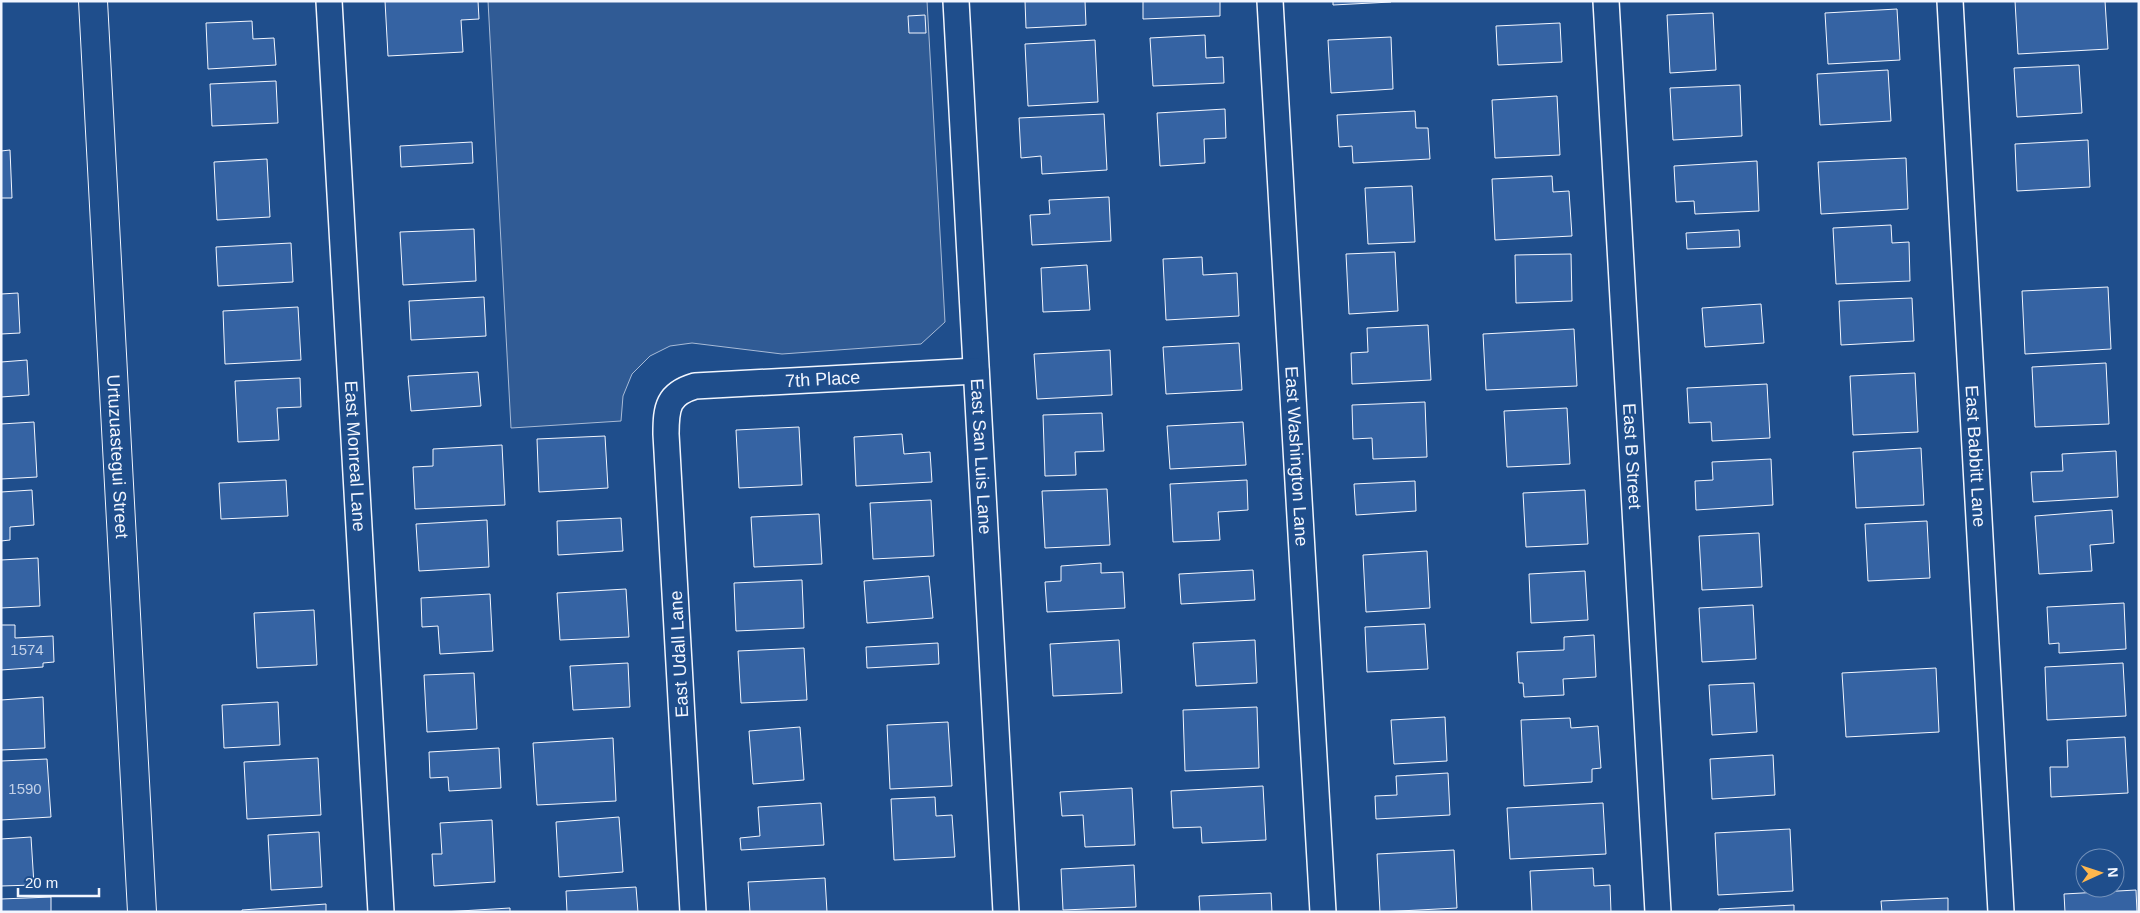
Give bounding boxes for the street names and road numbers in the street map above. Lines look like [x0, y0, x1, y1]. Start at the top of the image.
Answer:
street label: East Washington Lane [1281, 366, 1312, 547]
street label: 7th Place [785, 367, 861, 391]
street label: Urtuzuastegui Street [103, 374, 132, 539]
street label: East San Luis Lane [967, 378, 995, 535]
street label: East Monreal Lane [341, 380, 369, 532]
street label: East Babbitt Lane [1962, 385, 1989, 528]
street label: East B Street [1619, 403, 1645, 510]
street label: East Udall Lane [666, 590, 692, 718]

